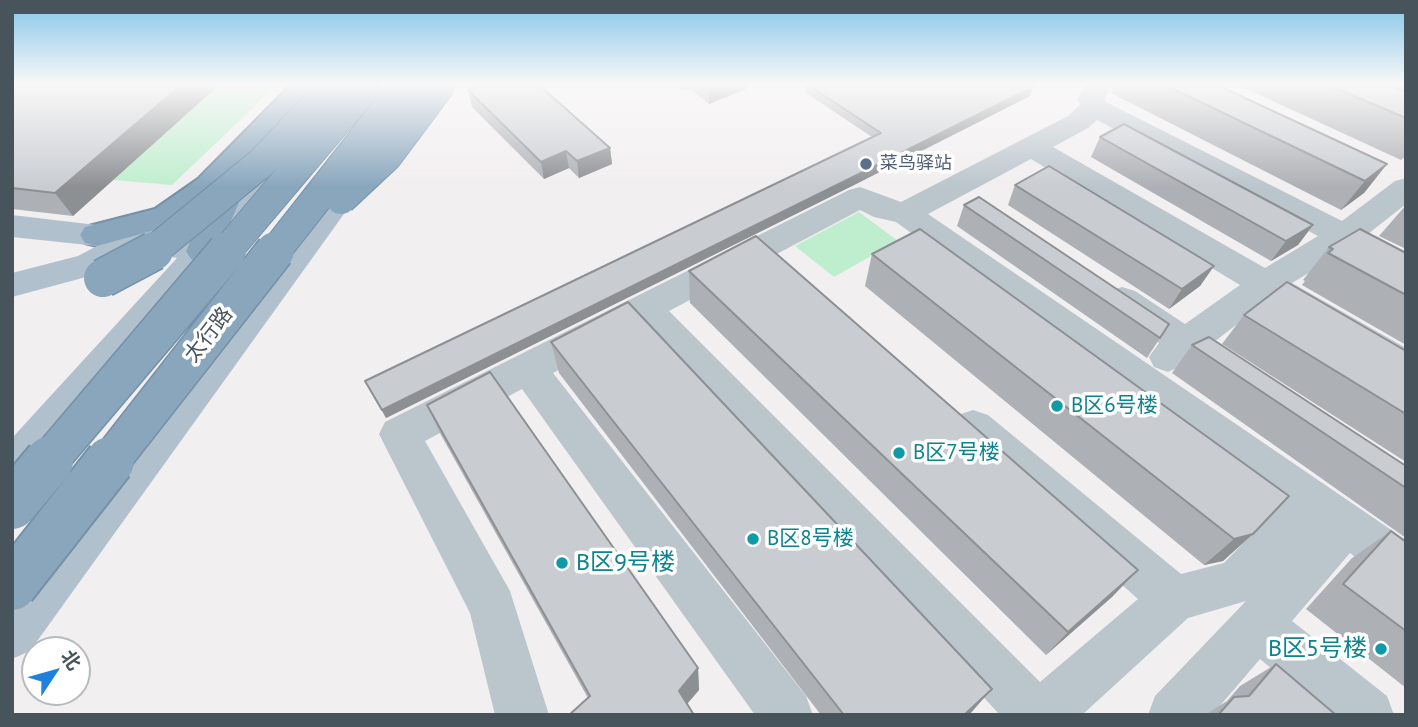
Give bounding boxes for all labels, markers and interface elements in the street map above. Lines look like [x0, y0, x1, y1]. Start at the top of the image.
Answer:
place label: 菜鸟驿站 [880, 153, 952, 175]
marker: 菜鸟驿站 [858, 156, 874, 172]
street label: 太行路 [180, 302, 238, 368]
place label: B区6号楼 [1071, 393, 1158, 419]
marker: B区6号楼 [1049, 398, 1065, 414]
place label: B区7号楼 [913, 440, 1000, 466]
marker: B区7号楼 [891, 445, 907, 461]
place label: B区8号楼 [767, 526, 854, 552]
marker: B区8号楼 [745, 531, 761, 547]
place label: B区9号楼 [576, 549, 675, 577]
marker: B区9号楼 [554, 555, 570, 571]
place label: B区5号楼 [1268, 635, 1367, 663]
north arrow [21, 636, 91, 706]
marker: B区5号楼 [1373, 641, 1389, 657]
text: 北 [56, 645, 87, 675]

